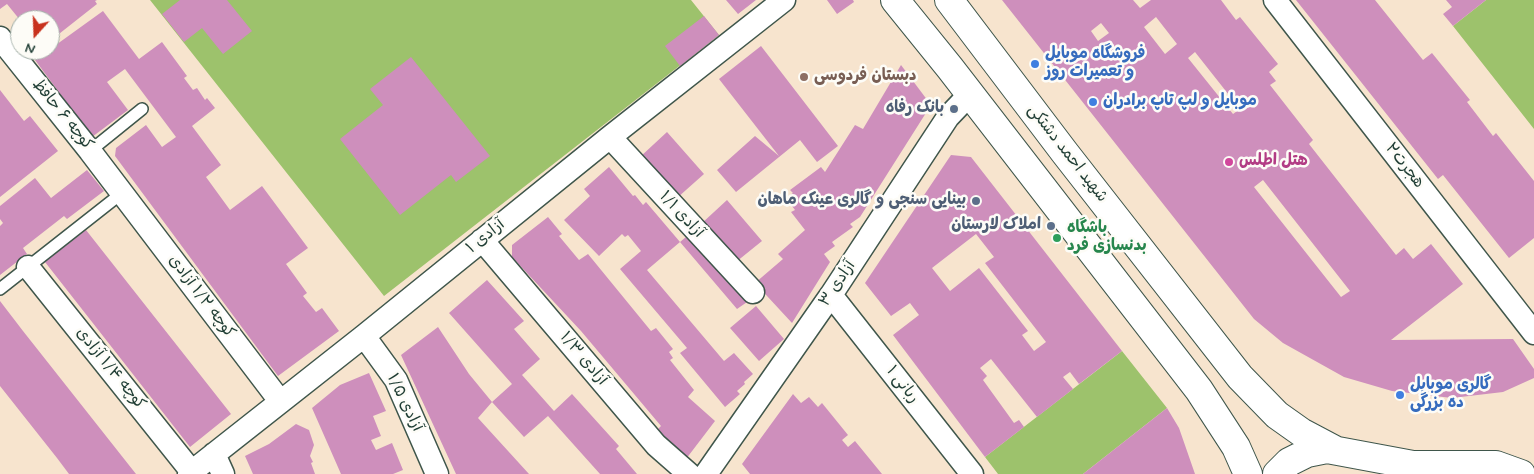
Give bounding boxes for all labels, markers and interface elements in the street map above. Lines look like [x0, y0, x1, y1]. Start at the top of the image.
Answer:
north arrow [10, 10, 60, 60]
text: N [23, 38, 38, 58]
place label: فروشگاه موبایل و تعمیرات روز [1045, 45, 1145, 83]
marker: فروشگاه موبایل و تعمیرات روز [1029, 58, 1041, 70]
place label: دبستان فردوسی [814, 67, 916, 87]
marker: دبستان فردوسی [798, 71, 810, 83]
street label: کوچه ۶ حافظ [27, 76, 97, 154]
place label: موبایل و لپ تاپ برادران [1103, 92, 1257, 112]
marker: موبایل و لپ تاپ برادران [1087, 96, 1099, 108]
place label: بانک رفاه [886, 99, 944, 119]
street label: شهید احمد دشتکی [1023, 101, 1111, 207]
marker: بانک رفاه [948, 103, 960, 115]
street label: هجرت۲ [1380, 139, 1428, 193]
place label: هتل اطلس [1239, 152, 1308, 172]
marker: هتل اطلس [1223, 156, 1235, 168]
street label: آزادی ۱/۱ [655, 188, 707, 242]
place label: بینایی سنجی و گالری عینک ماهان [757, 191, 966, 211]
marker: بینایی سنجی و گالری عینک ماهان [970, 195, 982, 207]
street label: آزادی ۱ [463, 216, 509, 258]
place label: املاک لارستان [951, 216, 1041, 236]
place label: باشگاه بدنسازی فرد [1067, 219, 1147, 257]
marker: املاک لارستان [1045, 220, 1057, 232]
marker: باشگاه بدنسازی فرد [1051, 232, 1063, 244]
street label: کوچه ۱/۲ آزادی [164, 252, 238, 342]
street label: ۳ آزادی [816, 257, 860, 311]
street label: کوچه ۱/۴ آزادی [71, 324, 149, 414]
street label: آزادی ۱/۳ [555, 328, 611, 390]
street label: ربانی ۱ [881, 362, 923, 408]
street label: آزادی ۱/۵ [382, 371, 426, 435]
place label: گالری موبایل ده بزرگی [1410, 376, 1491, 414]
marker: گالری موبایل ده بزرگی [1394, 389, 1406, 401]

